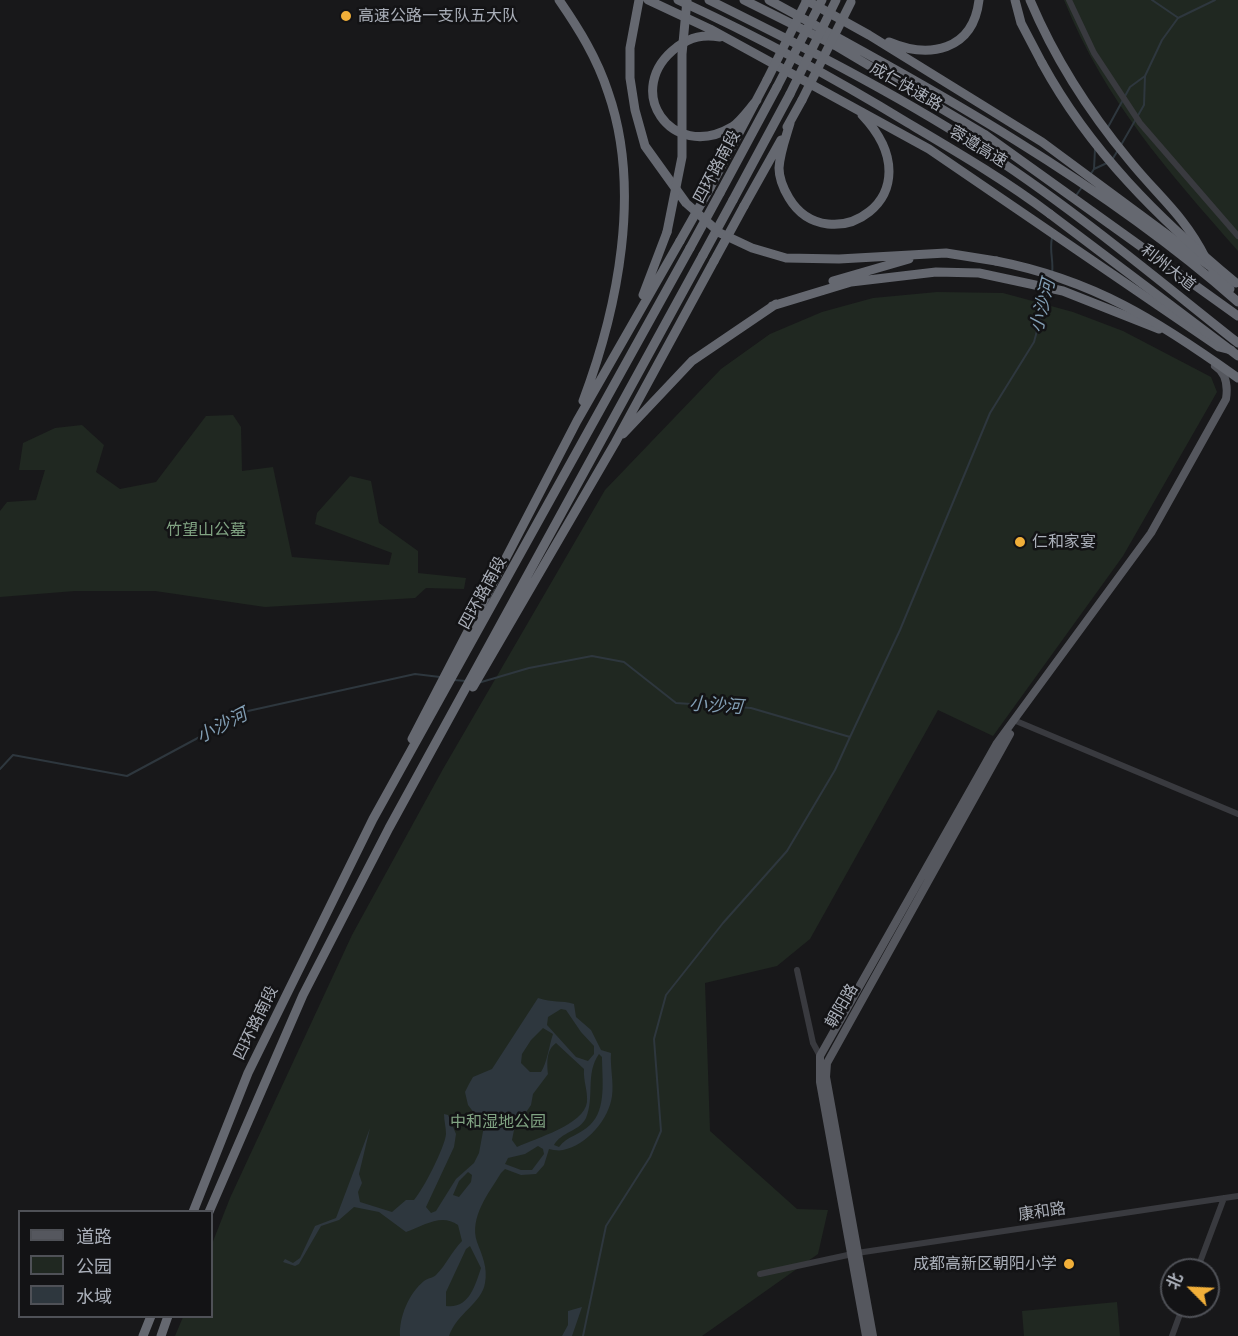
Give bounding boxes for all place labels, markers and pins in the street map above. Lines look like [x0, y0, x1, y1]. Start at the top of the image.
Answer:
place label: 高速公路一支队五大队 [358, 6, 518, 26]
marker: 高速公路一支队五大队 [339, 9, 353, 23]
place label: 仁和家宴 [1032, 532, 1096, 552]
marker: 仁和家宴 [1013, 535, 1027, 549]
place label: 成都高新区朝阳小学 [913, 1254, 1057, 1274]
marker: 成都高新区朝阳小学 [1062, 1257, 1076, 1271]

